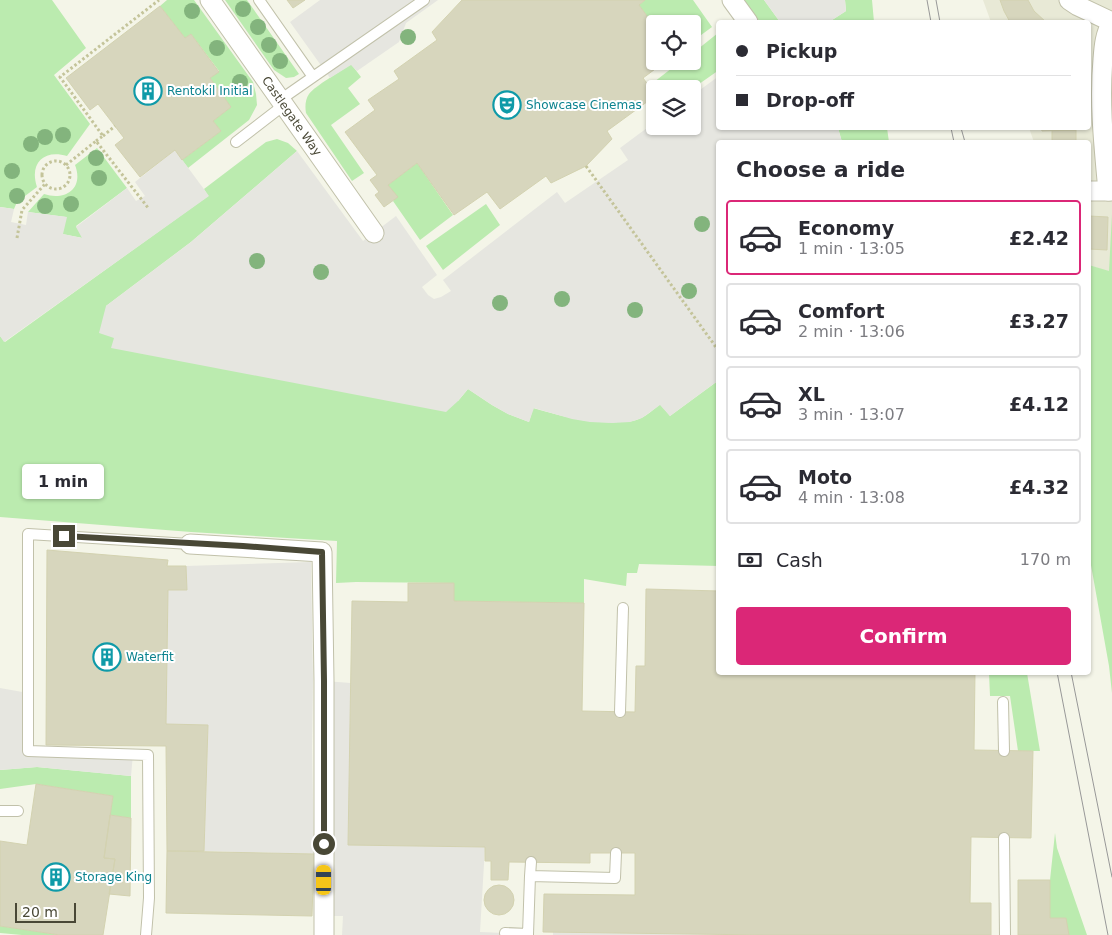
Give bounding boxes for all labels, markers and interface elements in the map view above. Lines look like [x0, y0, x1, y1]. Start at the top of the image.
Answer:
map controls [646, 15, 701, 135]
button: locate [646, 15, 701, 70]
text: Pickup [766, 40, 837, 62]
street label: Castlegate Way [259, 74, 324, 159]
building icon: Rentokil Initial [133, 76, 163, 106]
button: layers [646, 80, 701, 135]
place label: Rentokil Initial [167, 84, 252, 98]
text: Drop-off [766, 89, 854, 111]
theatre icon: Showcase Cinemas [492, 90, 522, 120]
place label: Showcase Cinemas [526, 98, 642, 112]
text: Choose a ride [736, 157, 905, 182]
icon: car [738, 215, 783, 260]
text: Economy [798, 217, 894, 239]
text: £2.42 [1009, 227, 1069, 249]
text: 1 min · 13:05 [798, 239, 905, 258]
icon: car [738, 298, 783, 343]
text: Comfort [798, 300, 885, 322]
text: £3.27 [1009, 310, 1069, 332]
text: 2 min · 13:06 [798, 322, 905, 341]
icon: car [738, 381, 783, 426]
text: XL [798, 383, 825, 405]
text: £4.12 [1009, 393, 1069, 415]
text: 3 min · 13:07 [798, 405, 905, 424]
callout: 1 min [23, 464, 105, 498]
icon: car [738, 464, 783, 509]
text: Moto [798, 466, 852, 488]
text: 1 min [38, 472, 88, 491]
text: £4.32 [1009, 476, 1069, 498]
text: 4 min · 13:08 [798, 488, 905, 507]
route end [53, 525, 75, 547]
icon: cash [736, 546, 764, 574]
text: Cash [776, 549, 823, 571]
text: 170 m [1020, 550, 1071, 569]
button: Confirm [736, 607, 1071, 665]
building icon: Waterfit [92, 642, 122, 672]
place label: Waterfit [126, 650, 174, 664]
route start [313, 833, 335, 855]
building icon: Storage King [41, 862, 71, 892]
car [316, 865, 331, 895]
place label: Storage King [75, 870, 152, 884]
scale bar [15, 900, 76, 923]
text: 20 m [22, 904, 58, 920]

